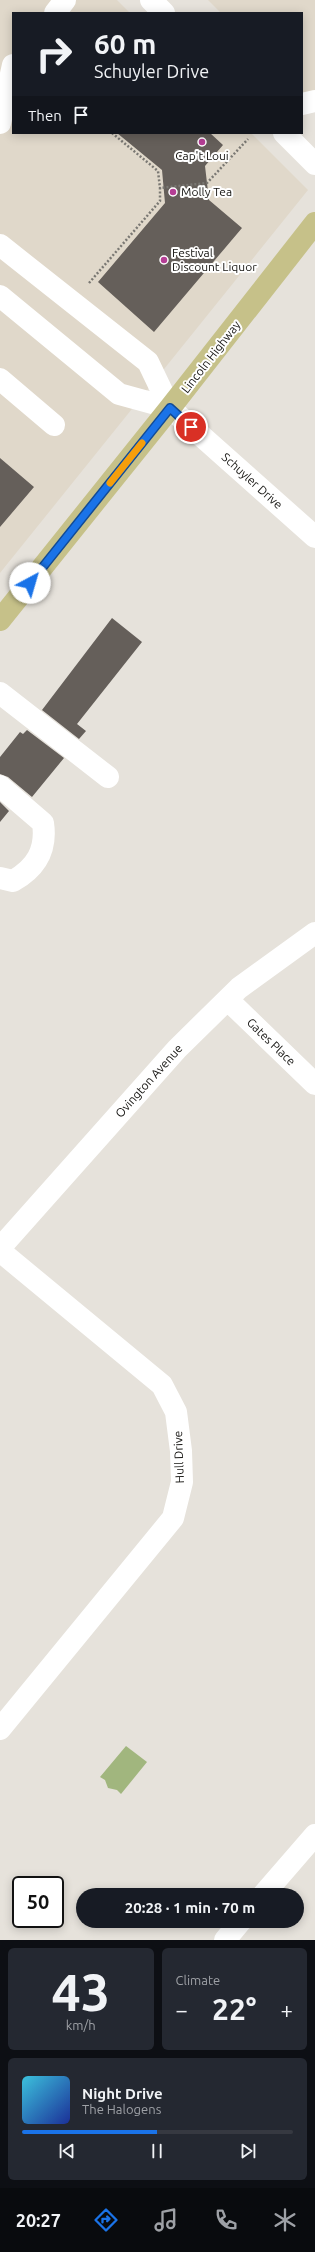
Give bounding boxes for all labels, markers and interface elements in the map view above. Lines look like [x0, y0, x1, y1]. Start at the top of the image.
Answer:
icon: right [28, 28, 80, 80]
text: 60 m [94, 28, 156, 59]
text: Schuyler Drive [94, 61, 209, 81]
icon: arrive [70, 104, 92, 126]
text: Then [28, 107, 62, 124]
marker: Cap't Loui [197, 137, 207, 147]
place label: Cap't Loui [175, 149, 229, 162]
place label: Molly Tea [181, 185, 232, 198]
marker: Molly Tea [168, 187, 178, 197]
place label: Festival Discount Liquor [172, 246, 257, 273]
marker: Festival Discount Liquor [159, 255, 169, 265]
street label: Lincoln Highway [179, 318, 243, 395]
pin [174, 410, 208, 444]
icon: arrive [180, 416, 202, 438]
street label: Schuyler Drive [219, 450, 285, 511]
position arrow [9, 562, 51, 604]
street label: Gates Place [245, 1015, 298, 1068]
street label: Ovington Avenue [112, 1042, 185, 1120]
street label: Hull Drive [171, 1430, 186, 1484]
speed limit sign: 50 [12, 1876, 64, 1928]
text: 20:28 · 1 min · 70 m [125, 1899, 255, 1916]
text: 43 [51, 1963, 110, 2021]
text: Climate [176, 1973, 220, 1987]
text: 22° [212, 1992, 256, 2026]
text: − [176, 1997, 188, 2022]
text: + [281, 1997, 293, 2022]
text: km/h [66, 2018, 96, 2032]
text: Night Drive [82, 2085, 163, 2102]
text: The Halogens [82, 2102, 161, 2116]
icon: previous [56, 2140, 78, 2162]
icon: pause [146, 2140, 168, 2162]
icon: next [237, 2140, 259, 2162]
icon: directions [92, 2206, 120, 2234]
icon: music [152, 2206, 180, 2234]
icon: phone [212, 2206, 240, 2234]
icon: climate [271, 2206, 299, 2234]
text: 20:27 [16, 2210, 61, 2230]

